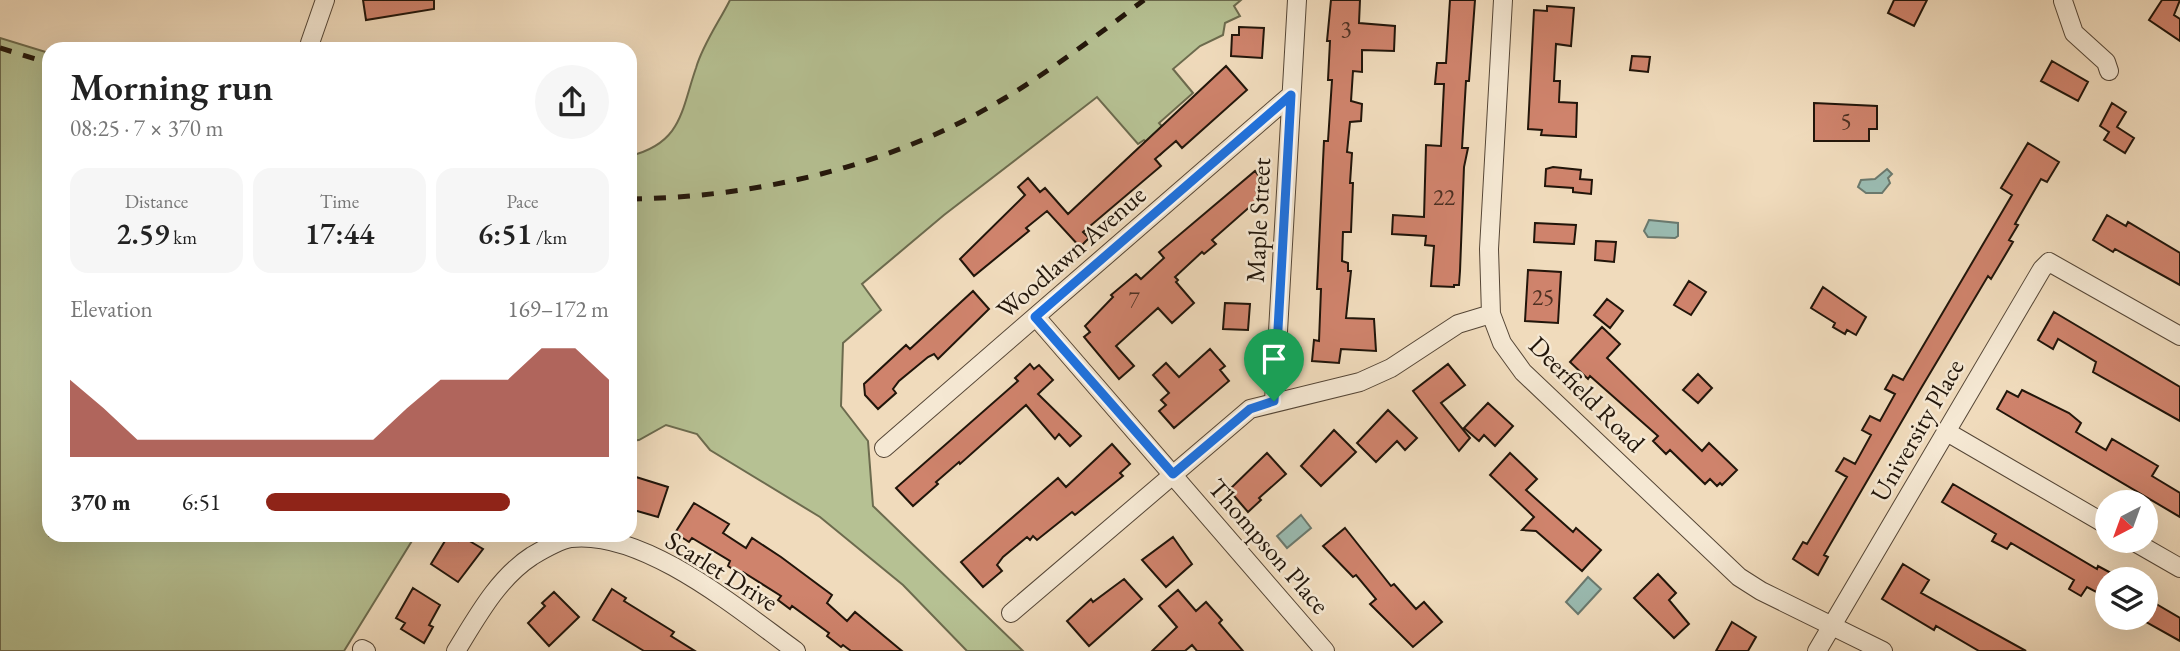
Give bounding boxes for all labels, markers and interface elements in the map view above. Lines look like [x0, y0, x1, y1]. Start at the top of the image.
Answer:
house number: 3 [1340, 14, 1352, 44]
text: Morning run [70, 62, 273, 111]
button: share [535, 65, 609, 139]
house number: 5 [1840, 106, 1852, 136]
text: 08:25 · 7 × 370 m [70, 113, 223, 143]
street label: Maple Street [1238, 157, 1278, 283]
street label: Woodlawn Avenue [989, 178, 1153, 326]
house number: 22 [1433, 182, 1455, 212]
text: Distance [125, 189, 188, 214]
text: Time [320, 189, 359, 214]
text: Pace [507, 189, 538, 214]
text: 2.59 [116, 214, 169, 253]
text: 17:44 [305, 214, 374, 253]
text: 6:51 [478, 214, 532, 253]
text: km [169, 225, 197, 250]
text: /km [532, 225, 567, 250]
house number: 25 [1532, 282, 1554, 312]
house number: 7 [1128, 285, 1140, 315]
text: Elevation [70, 294, 153, 324]
text: 169–172 m [508, 294, 609, 324]
pin [1244, 329, 1304, 401]
street label: Deerfield Road [1522, 329, 1653, 460]
icon: arrive [1255, 340, 1293, 378]
street label: University Place [1862, 352, 1972, 508]
street label: Thompson Place [1201, 471, 1337, 621]
text: 370 m [70, 487, 131, 517]
text: 6:51 [182, 487, 221, 517]
north arrow [2095, 490, 2158, 553]
map controls [2095, 490, 2158, 630]
street label: Scarlet Drive [659, 523, 785, 619]
button: layers [2095, 567, 2158, 630]

